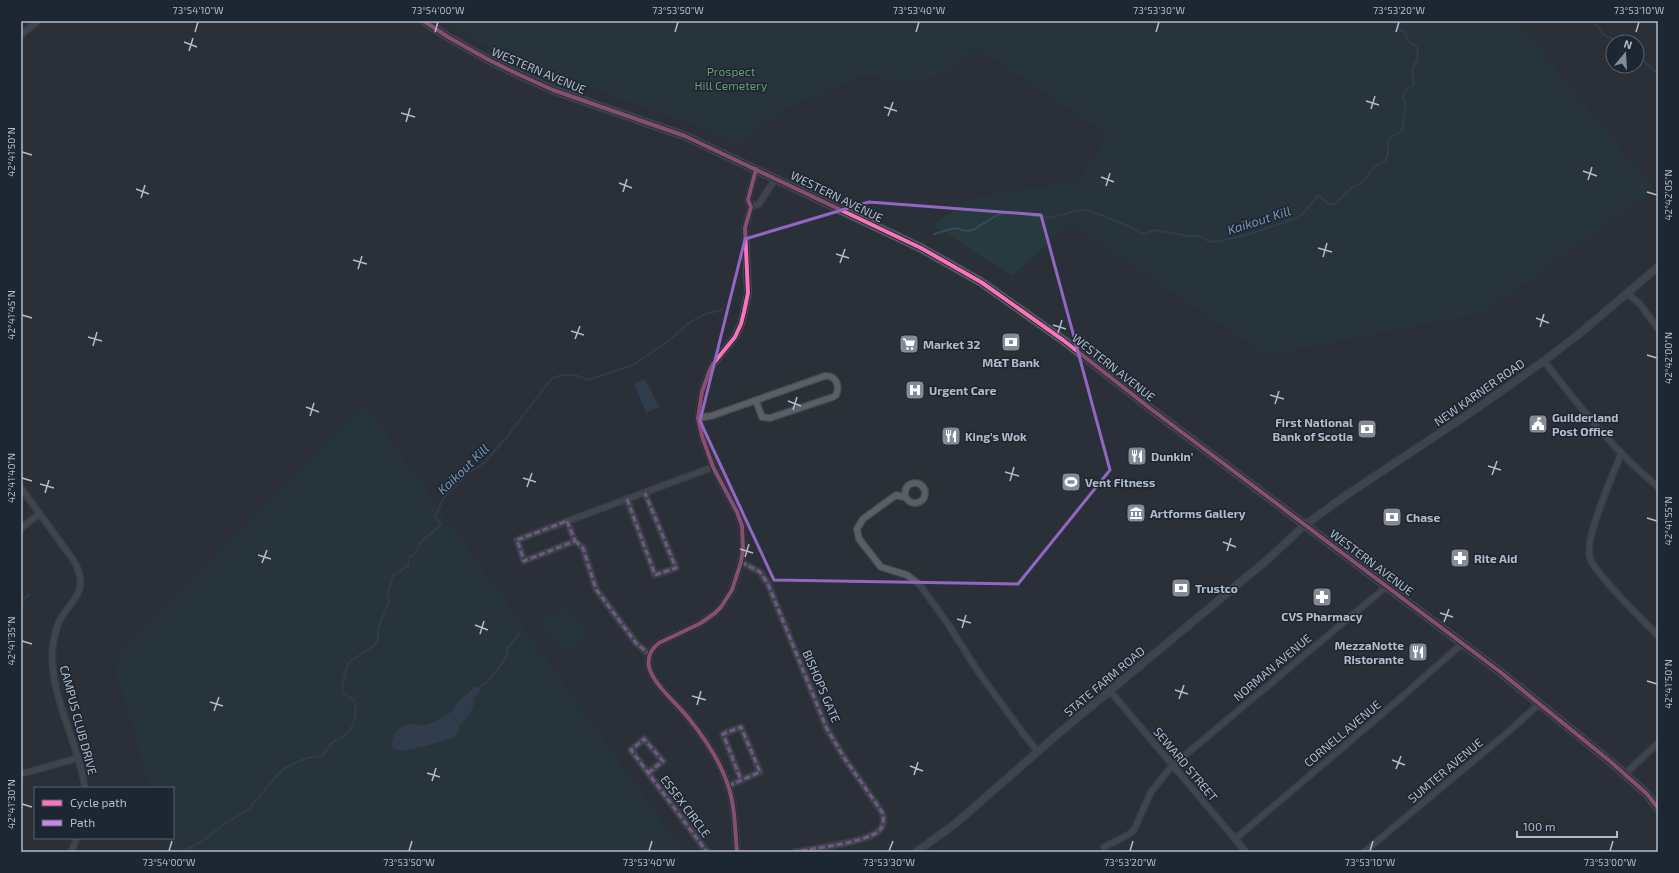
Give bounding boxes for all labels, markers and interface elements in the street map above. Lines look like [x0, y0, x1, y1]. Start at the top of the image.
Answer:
text: 73°54'10"W [173, 4, 224, 16]
text: 73°54'00"W [412, 4, 465, 16]
text: 73°53'50"W [652, 4, 704, 16]
text: 73°53'40"W [893, 4, 946, 16]
text: 73°53'30"W [1133, 4, 1185, 16]
text: 73°53'20"W [1373, 4, 1426, 16]
text: 73°53'10"W [1614, 4, 1665, 16]
north arrow [1605, 34, 1645, 74]
text: N [1622, 37, 1634, 51]
street label: WESTERN AVENUE [490, 44, 588, 96]
park label: Prospect Hill Cemetery [695, 64, 768, 92]
text: 42°41'50"N [5, 127, 17, 177]
street label: WESTERN AVENUE [789, 168, 886, 225]
text: 42°42'05"N [1662, 169, 1674, 221]
water label: Kaikout Kill [1225, 202, 1293, 238]
text: 42°41'45"N [5, 290, 17, 340]
street label: WESTERN AVENUE [1070, 330, 1158, 404]
bank icon: M&T Bank [1000, 331, 1022, 353]
text: 42°42'00"N [1662, 332, 1674, 384]
supermarket icon: Market 32 [898, 333, 920, 355]
place label: Market 32 [923, 337, 981, 351]
place label: M&T Bank [982, 355, 1040, 369]
street label: NEW KARNER ROAD [1431, 356, 1527, 428]
hospital icon: Urgent Care [904, 379, 926, 401]
place label: Urgent Care [929, 383, 997, 397]
place label: Guilderland Post Office [1552, 410, 1618, 438]
public building icon: Guilderland Post Office [1527, 413, 1549, 435]
place label: First National Bank of Scotia [1273, 415, 1353, 443]
bank icon: First National Bank of Scotia [1356, 418, 1378, 440]
restaurant icon: King’s Wok [940, 425, 962, 447]
place label: King’s Wok [965, 429, 1027, 443]
water label: Kaikout Kill [434, 440, 492, 498]
restaurant icon: Dunkin' [1126, 445, 1148, 467]
place label: Dunkin' [1151, 449, 1193, 463]
text: 42°41'40"N [5, 453, 17, 503]
sports icon: Vent Fitness [1060, 471, 1082, 493]
place label: Vent Fitness [1085, 475, 1155, 489]
text: 42°41'55"N [1662, 497, 1674, 545]
museum icon: Artforms Gallery [1125, 502, 1147, 524]
place label: Artforms Gallery [1150, 506, 1246, 521]
bank icon: Chase [1381, 506, 1403, 528]
place label: Chase [1406, 510, 1440, 524]
street label: WESTERN AVENUE [1327, 526, 1417, 598]
pharmacy icon: Rite Aid [1449, 547, 1471, 569]
place label: Rite Aid [1474, 551, 1517, 565]
bank icon: Trustco [1170, 577, 1192, 599]
place label: Trustco [1195, 581, 1238, 595]
pharmacy icon: CVS Pharmacy [1311, 586, 1333, 608]
place label: CVS Pharmacy [1281, 609, 1363, 624]
text: 42°41'35"N [5, 616, 17, 666]
street label: NORMAN AVENUE [1230, 630, 1314, 704]
place label: MezzaNotte Ristorante [1334, 638, 1404, 666]
restaurant icon: MezzaNotte Ristorante [1407, 641, 1429, 663]
street label: STATE FARM ROAD [1061, 643, 1147, 719]
street label: BISHOPS GATE [800, 647, 844, 725]
text: 42°41'50"N [1662, 659, 1674, 709]
street label: CAMPUS CLUB DRIVE [58, 664, 100, 777]
street label: CORNELL AVENUE [1301, 697, 1383, 769]
street label: SEWARD STREET [1151, 724, 1221, 804]
street label: SUMTER AVENUE [1405, 735, 1485, 805]
street label: ESSEX CIRCLE [658, 772, 714, 840]
text: 42°41'30"N [5, 779, 17, 829]
legend [34, 787, 174, 839]
text: Cycle path [70, 795, 127, 809]
scale bar [1517, 813, 1617, 839]
text: Path [70, 815, 95, 829]
text: 100 m [1523, 819, 1555, 833]
text: 73°54'00"W [143, 856, 196, 868]
text: 73°53'50"W [383, 856, 435, 868]
text: 73°53'40"W [623, 856, 676, 868]
text: 73°53'30"W [863, 856, 915, 868]
text: 73°53'20"W [1104, 856, 1157, 868]
text: 73°53'10"W [1345, 856, 1396, 868]
text: 73°53'00"W [1584, 856, 1637, 868]

